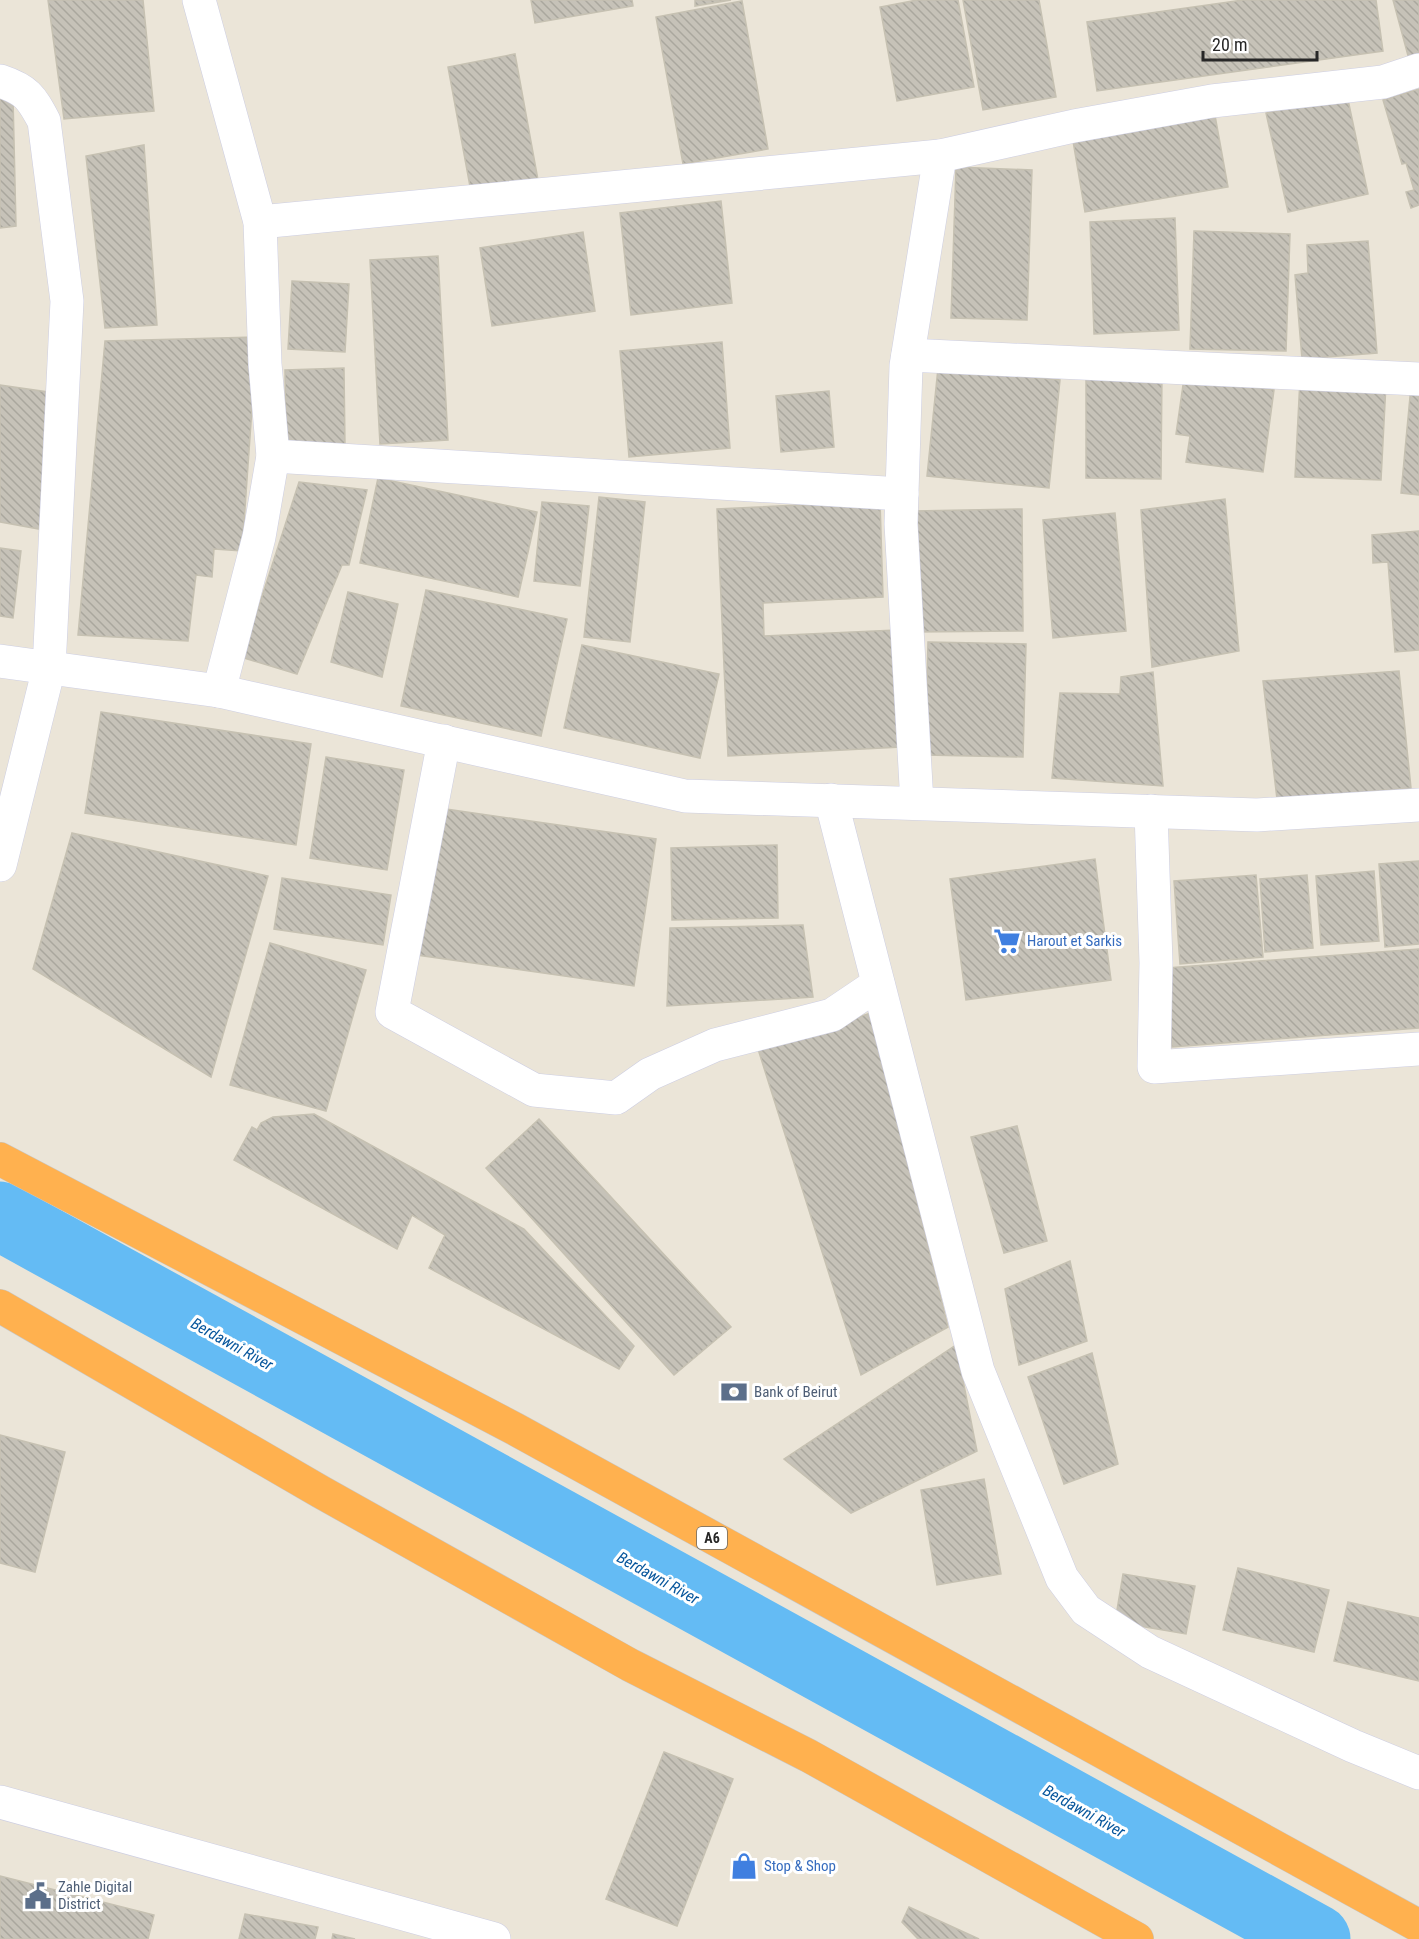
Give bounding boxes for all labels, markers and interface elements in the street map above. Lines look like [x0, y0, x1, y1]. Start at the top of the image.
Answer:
scale bar [1203, 24, 1317, 62]
text: 20 m [1212, 34, 1247, 55]
supermarket icon: Harout et Sarkis [992, 926, 1022, 956]
place label: Harout et Sarkis [1027, 932, 1122, 950]
water label: Berdawni River [188, 1314, 277, 1375]
bank icon: Bank of Beirut [719, 1377, 749, 1407]
place label: Bank of Beirut [754, 1383, 837, 1401]
road number: A6 [697, 1527, 727, 1549]
water label: Berdawni River [614, 1548, 703, 1609]
water label: Berdawni River [1040, 1781, 1129, 1842]
shop icon: Stop & Shop [729, 1851, 759, 1881]
place label: Stop & Shop [764, 1857, 836, 1875]
place label: Zahle Digital District [58, 1878, 132, 1913]
public building icon: Zahle Digital District [23, 1881, 53, 1911]

